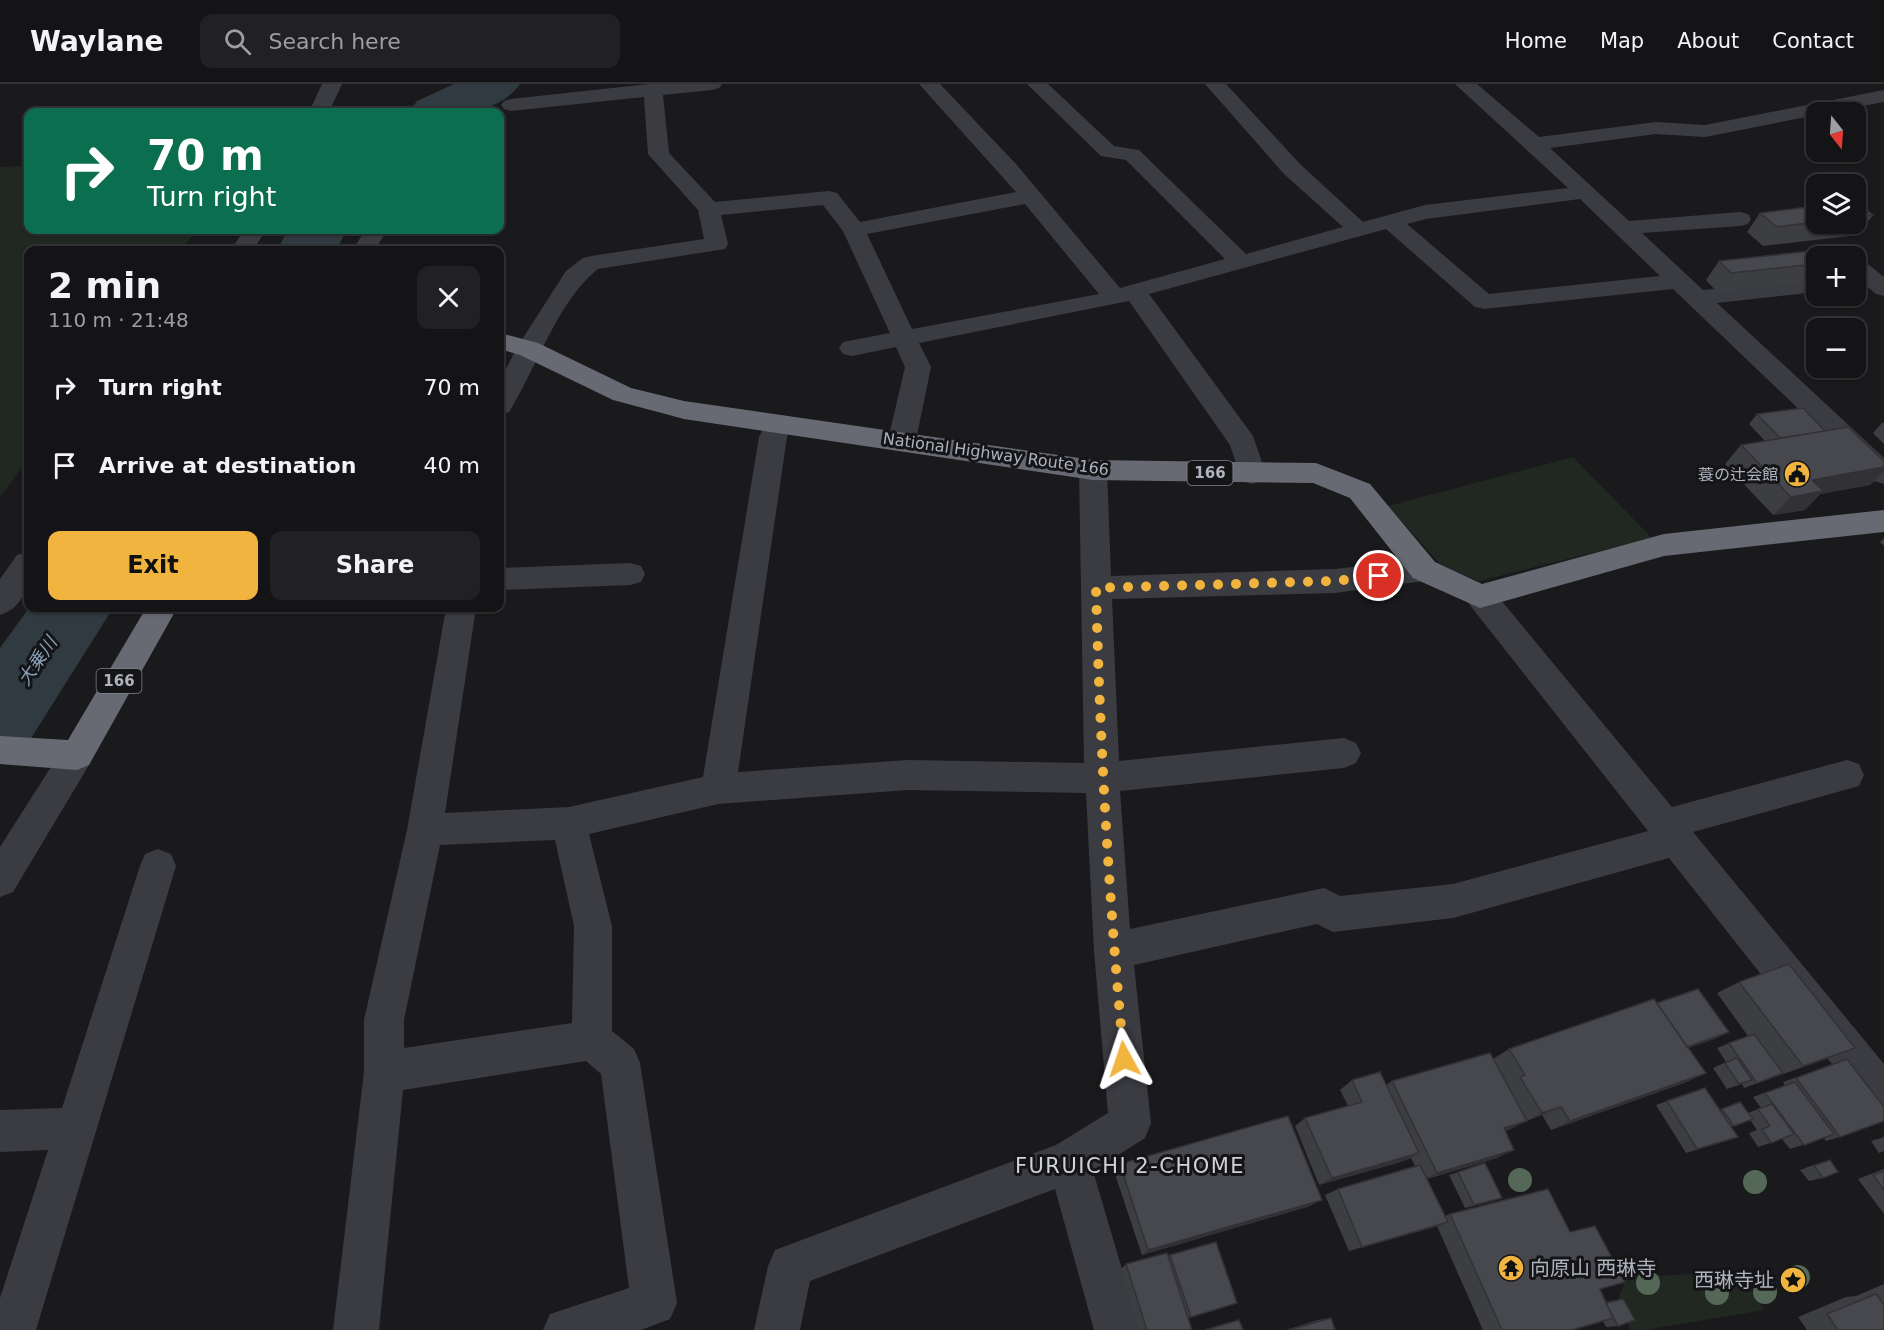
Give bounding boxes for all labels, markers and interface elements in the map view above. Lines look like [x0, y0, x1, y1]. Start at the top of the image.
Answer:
search box [200, 14, 620, 68]
text: Waylane [30, 25, 164, 58]
icon: search [221, 25, 254, 58]
text: Search here [269, 29, 401, 54]
text: Home [1505, 29, 1567, 53]
text: Map [1600, 29, 1644, 53]
text: About [1677, 29, 1739, 53]
text: Contact [1772, 29, 1854, 53]
north arrow [1806, 102, 1866, 162]
map controls [1806, 102, 1866, 378]
text: 70 m [147, 131, 264, 180]
icon: right [48, 132, 126, 210]
button: layers [1806, 174, 1866, 234]
text: Turn right [147, 181, 276, 212]
button: + [1806, 246, 1866, 306]
text: 2 min [48, 265, 161, 306]
button: close [417, 266, 480, 329]
text: 110 m · 21:48 [48, 308, 189, 332]
button: − [1806, 318, 1866, 378]
icon: right [48, 371, 81, 404]
text: Turn right [99, 375, 222, 400]
text: 70 m [424, 375, 480, 400]
street label: National Highway Route 166 [882, 429, 1110, 479]
icon: arrive [48, 449, 81, 482]
text: Arrive at destination [99, 453, 356, 478]
text: 40 m [424, 453, 480, 478]
public building icon: 蓑の辻会館 [1782, 459, 1812, 489]
road number: 166 [1188, 461, 1232, 485]
place label: 蓑の辻会館 [1698, 465, 1778, 484]
button: Exit [48, 531, 258, 600]
button: Share [270, 531, 480, 600]
pin [1353, 550, 1404, 601]
icon: arrive [1362, 559, 1395, 592]
water label: 大乗川 [13, 631, 62, 689]
road number: 166 [96, 669, 142, 693]
position arrow [1092, 1027, 1156, 1091]
district label: FURUICHI 2-CHOME [1015, 1154, 1245, 1178]
temple icon: 向原山 西琳寺 [1496, 1253, 1526, 1283]
place label: 向原山 西琳寺 [1530, 1256, 1656, 1280]
place icon: 西琳寺址 [1778, 1265, 1808, 1295]
place label: 西琳寺址 [1694, 1268, 1774, 1292]

